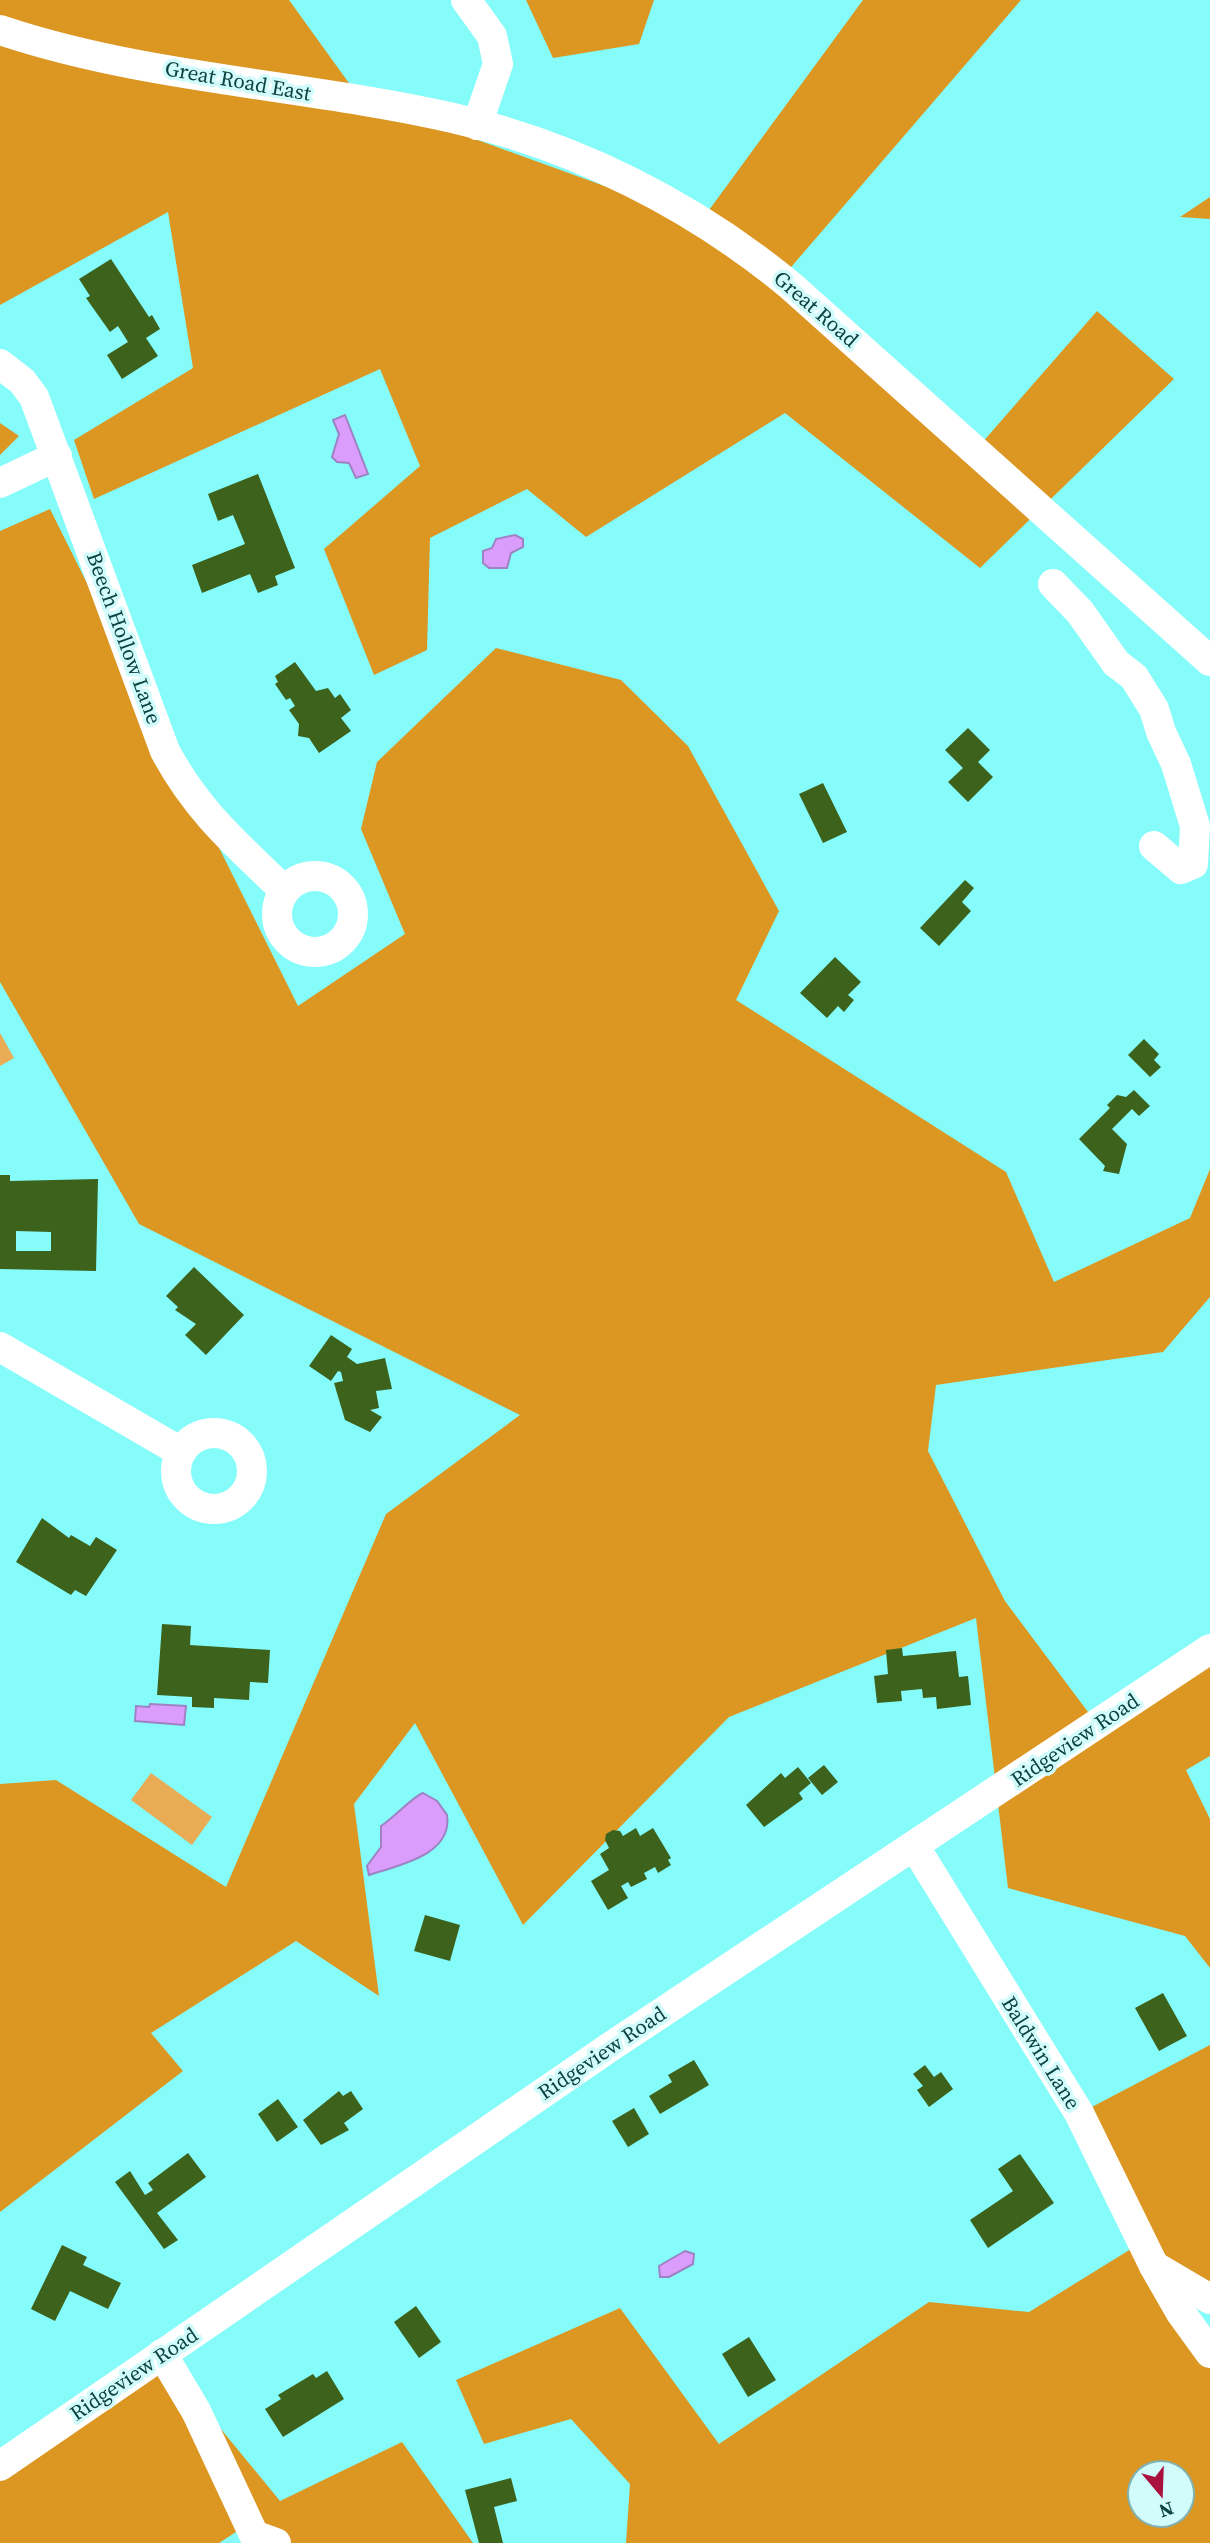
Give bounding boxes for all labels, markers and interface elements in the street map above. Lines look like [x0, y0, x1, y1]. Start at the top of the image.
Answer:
street label: Great Road East [163, 53, 313, 108]
street label: Great Road [768, 264, 865, 354]
street label: Beech Hollow Lane [80, 548, 169, 728]
street label: Ridgeview Road [1005, 1686, 1145, 1793]
street label: Baldwin Lane [995, 1991, 1088, 2115]
street label: Ridgeview Road [532, 1999, 672, 2106]
street label: Ridgeview Road [64, 2320, 204, 2427]
north arrow [1126, 2459, 1196, 2529]
text: N [1156, 2496, 1177, 2525]

